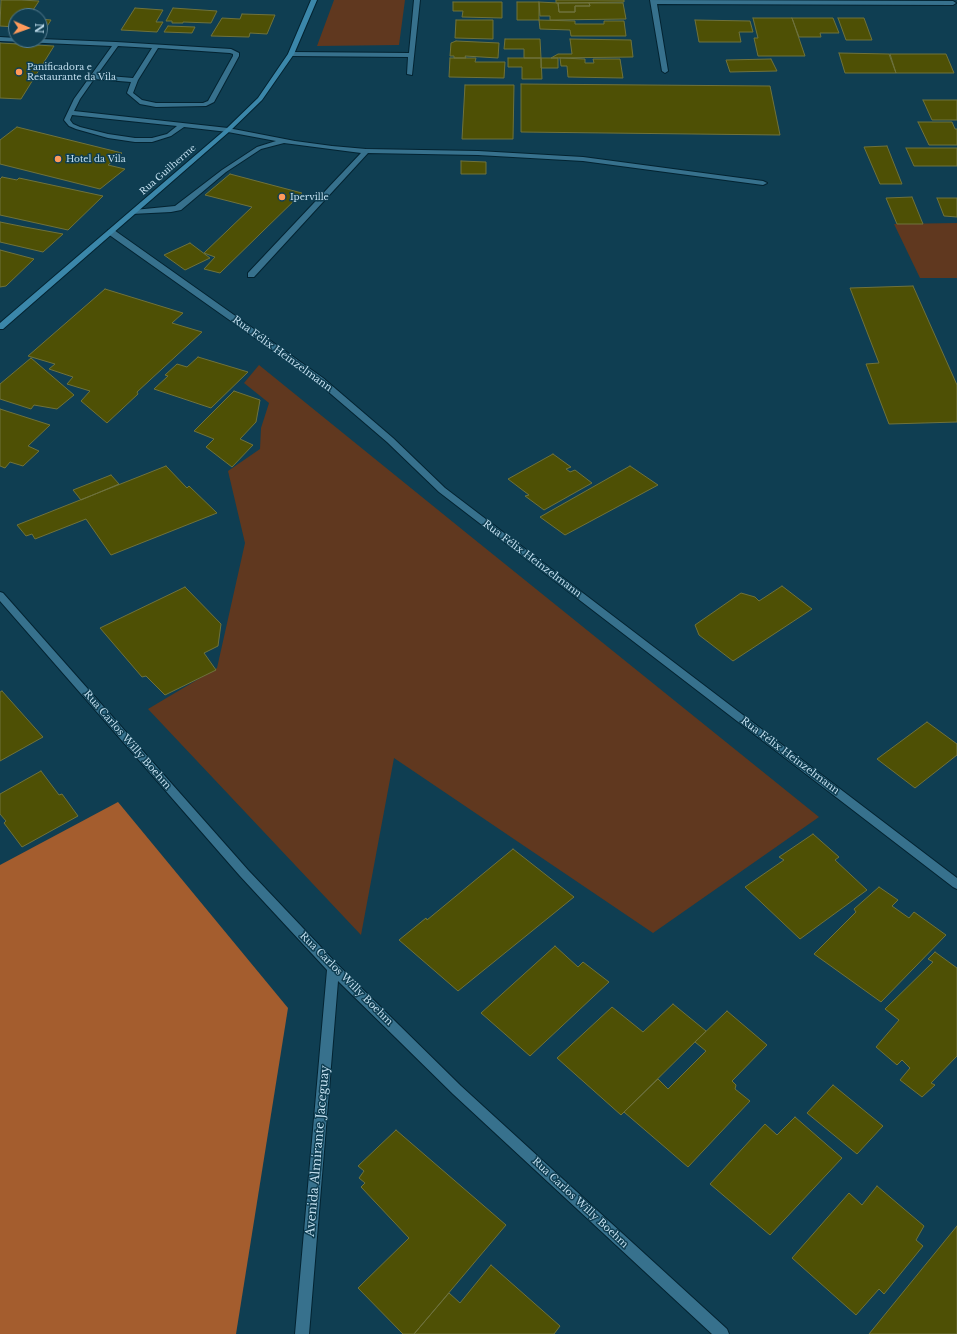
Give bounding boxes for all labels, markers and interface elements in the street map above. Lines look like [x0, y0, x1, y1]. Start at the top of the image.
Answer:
north arrow [8, 8, 48, 48]
text: N [32, 23, 46, 34]
place label: Panificadora e Restaurante da Vila [27, 62, 116, 83]
marker: Panificadora e Restaurante da Vila [14, 67, 24, 77]
street label: Rua Guilherme [138, 143, 198, 197]
marker: Hotel da Vila [53, 154, 63, 164]
place label: Hotel da Vila [66, 154, 126, 164]
marker: Iperville [277, 192, 287, 202]
place label: Iperville [290, 192, 329, 202]
street label: Rua Félix Heinzelmann [230, 314, 334, 394]
street label: Rua Félix Heinzelmann [480, 518, 584, 600]
street label: Rua Carlos Willy Boehm [81, 688, 173, 792]
street label: Rua Félix Heinzelmann [738, 715, 842, 797]
street label: Rua Carlos Willy Boehm [297, 930, 395, 1028]
street label: Avenida Almirante Jaceguay [303, 1065, 333, 1237]
street label: Rua Carlos Willy Boehm [530, 1155, 630, 1251]

